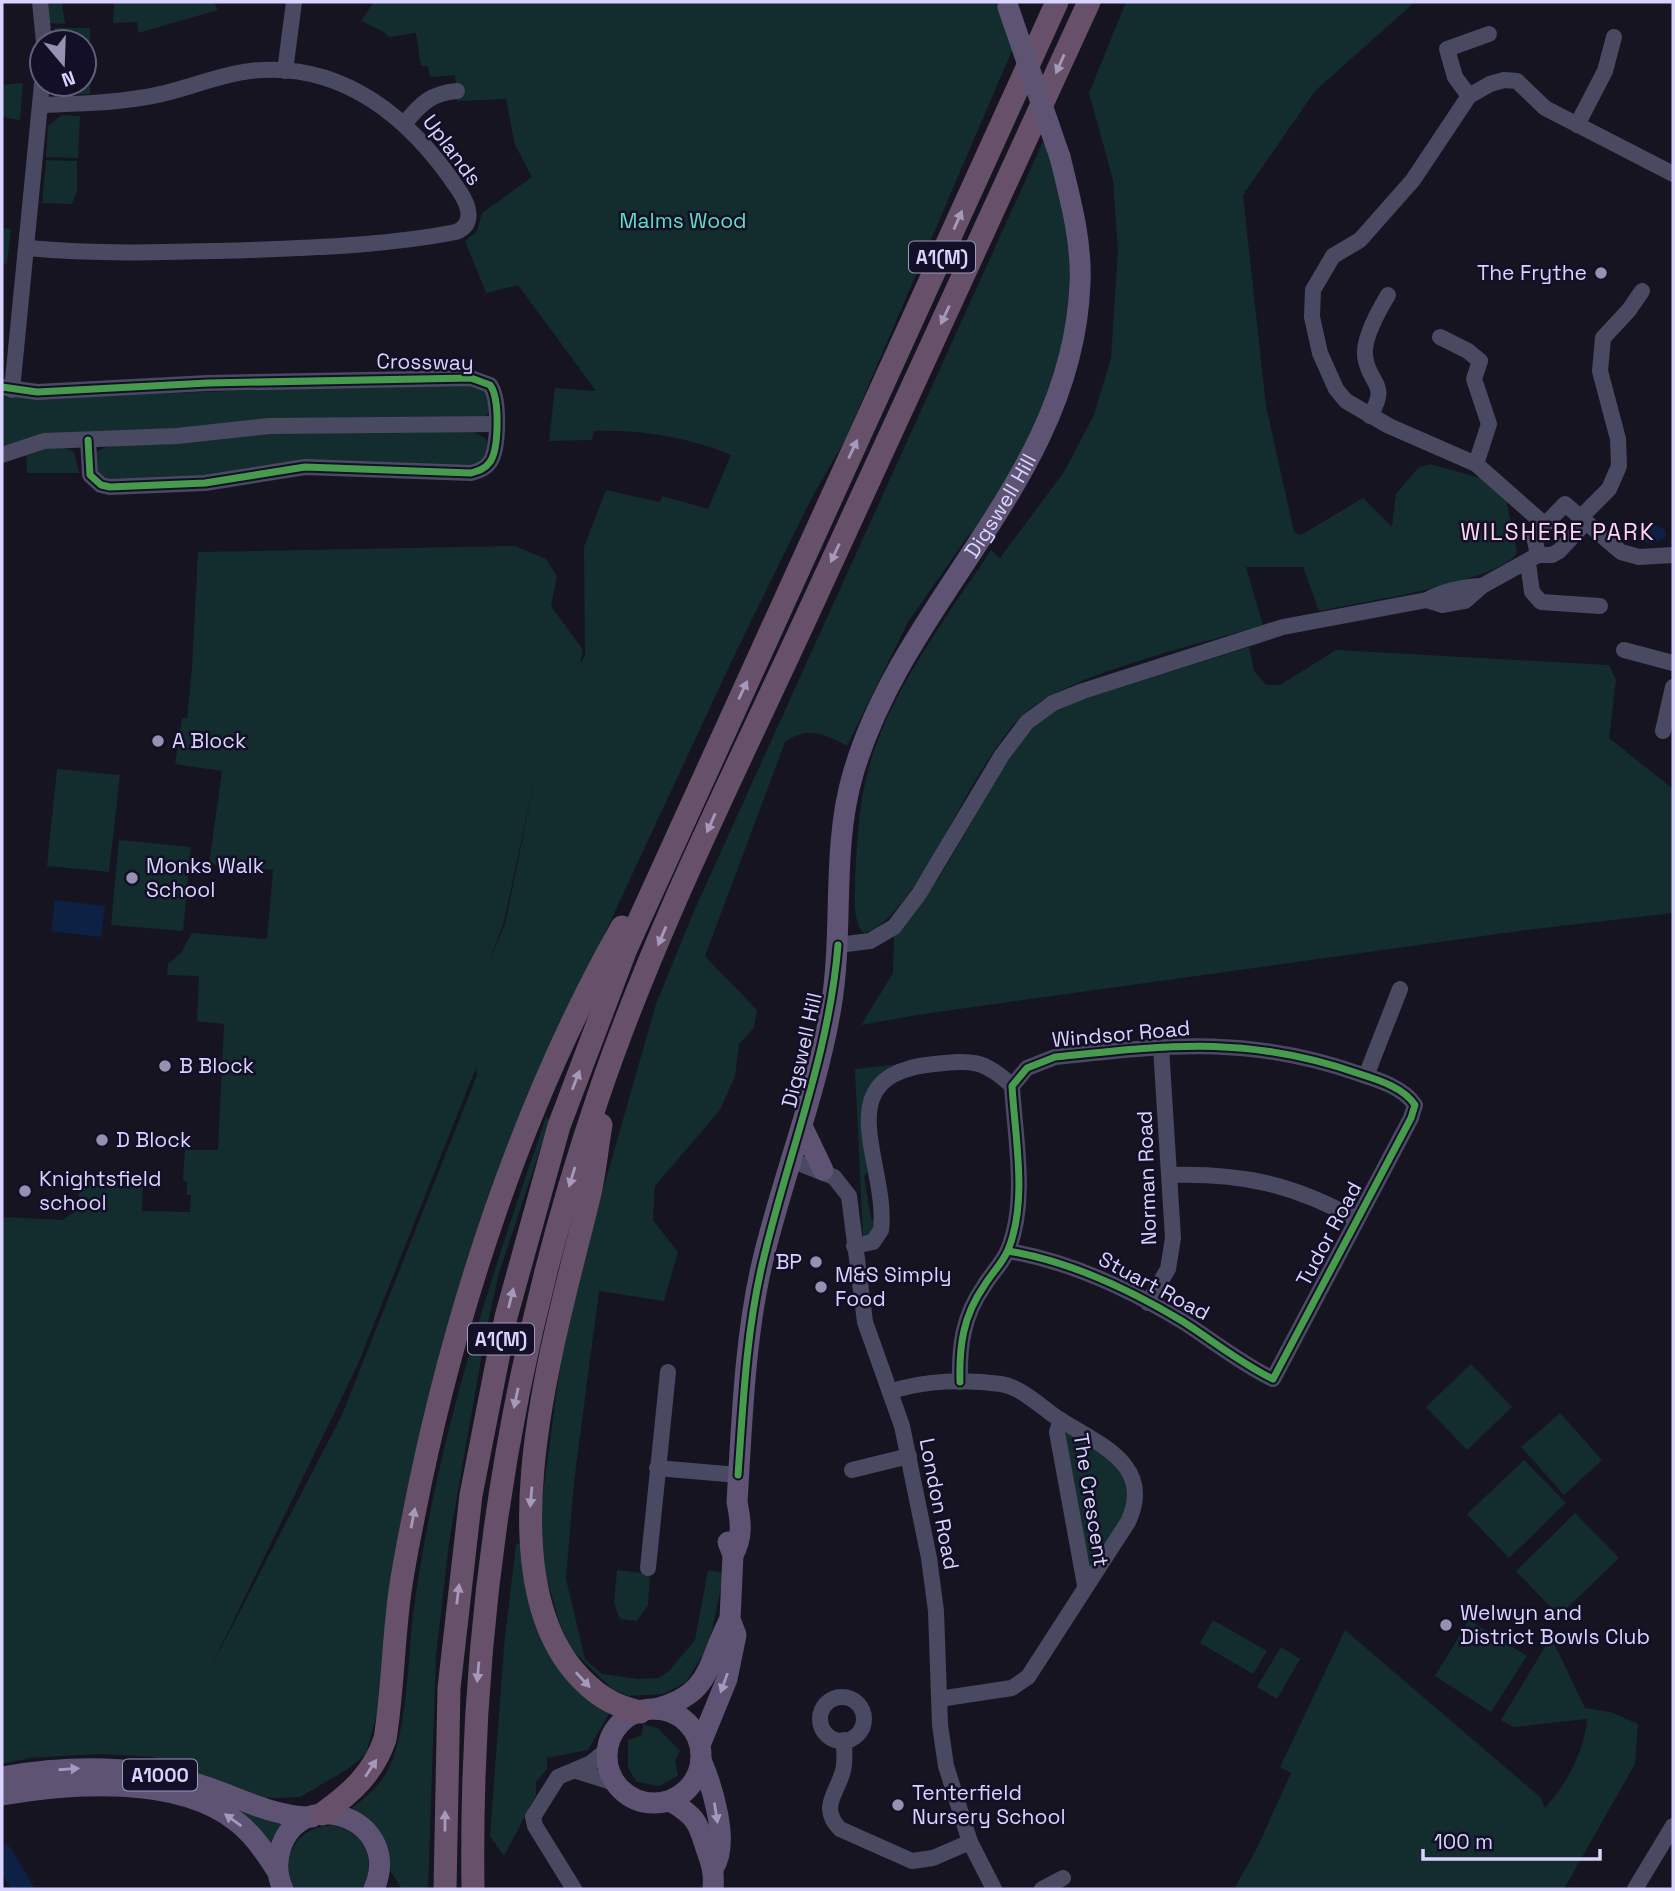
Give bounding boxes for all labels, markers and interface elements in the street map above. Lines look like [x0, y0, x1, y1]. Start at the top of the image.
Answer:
north arrow [28, 28, 98, 98]
one-way arrow [1054, 54, 1066, 74]
text: N [58, 65, 78, 92]
street label: Uplands [417, 109, 488, 191]
park label: Malms Wood [619, 207, 747, 234]
one-way arrow [952, 210, 964, 230]
road number: A1(M) [909, 242, 975, 272]
place label: The Frythe [1477, 259, 1587, 286]
marker: The Frythe [1593, 265, 1609, 281]
one-way arrow [939, 305, 951, 325]
street label: Crossway [376, 347, 474, 376]
one-way arrow [847, 439, 859, 459]
street label: Digswell Hill [958, 449, 1042, 563]
district label: WILSHERE PARK [1460, 517, 1656, 547]
one-way arrow [829, 543, 841, 563]
one-way arrow [738, 680, 749, 701]
place label: A Block [172, 727, 246, 754]
marker: A Block [150, 733, 166, 749]
one-way arrow [705, 813, 717, 833]
place label: Monks Walk School [146, 852, 264, 903]
marker: Monks Walk School [124, 870, 140, 886]
one-way arrow [656, 926, 668, 946]
street label: Digswell Hill [775, 990, 828, 1110]
street label: Windsor Road [1051, 1014, 1191, 1053]
place label: B Block [179, 1052, 254, 1079]
marker: B Block [157, 1058, 173, 1074]
one-way arrow [571, 1070, 582, 1091]
street label: Norman Road [1131, 1110, 1162, 1246]
place label: D Block [116, 1126, 191, 1153]
marker: D Block [94, 1132, 110, 1148]
place label: Knightsfield school [39, 1165, 161, 1216]
one-way arrow [566, 1167, 576, 1188]
street label: Tudor Road [1290, 1177, 1367, 1291]
marker: Knightsfield school [17, 1183, 33, 1199]
street label: Stuart Road [1094, 1245, 1214, 1326]
place label: BP [775, 1248, 802, 1275]
marker: BP [808, 1254, 824, 1270]
place label: M&S Simply Food [835, 1261, 952, 1312]
marker: M&S Simply Food [813, 1279, 829, 1295]
one-way arrow [506, 1287, 517, 1309]
road number: A1(M) [468, 1324, 534, 1354]
one-way arrow [511, 1387, 522, 1409]
street label: The Crescent [1068, 1431, 1115, 1569]
street label: London Road [913, 1436, 965, 1572]
one-way arrow [525, 1486, 536, 1508]
one-way arrow [408, 1507, 419, 1529]
one-way arrow [453, 1583, 464, 1605]
place label: Welwyn and District Bowls Club [1460, 1599, 1650, 1650]
marker: Welwyn and District Bowls Club [1438, 1617, 1454, 1633]
one-way arrow [472, 1661, 483, 1683]
one-way arrow [574, 1671, 591, 1688]
one-way arrow [719, 1673, 730, 1694]
one-way arrow [365, 1758, 378, 1777]
road number: A1000 [123, 1760, 197, 1791]
one-way arrow [59, 1763, 81, 1774]
place label: Tenterfield Nursery School [912, 1779, 1066, 1830]
marker: Tenterfield Nursery School [890, 1797, 906, 1813]
one-way arrow [711, 1802, 722, 1824]
one-way arrow [439, 1810, 451, 1832]
one-way arrow [224, 1813, 243, 1827]
scale bar [1423, 1818, 1600, 1862]
text: 100 m [1434, 1828, 1493, 1855]

